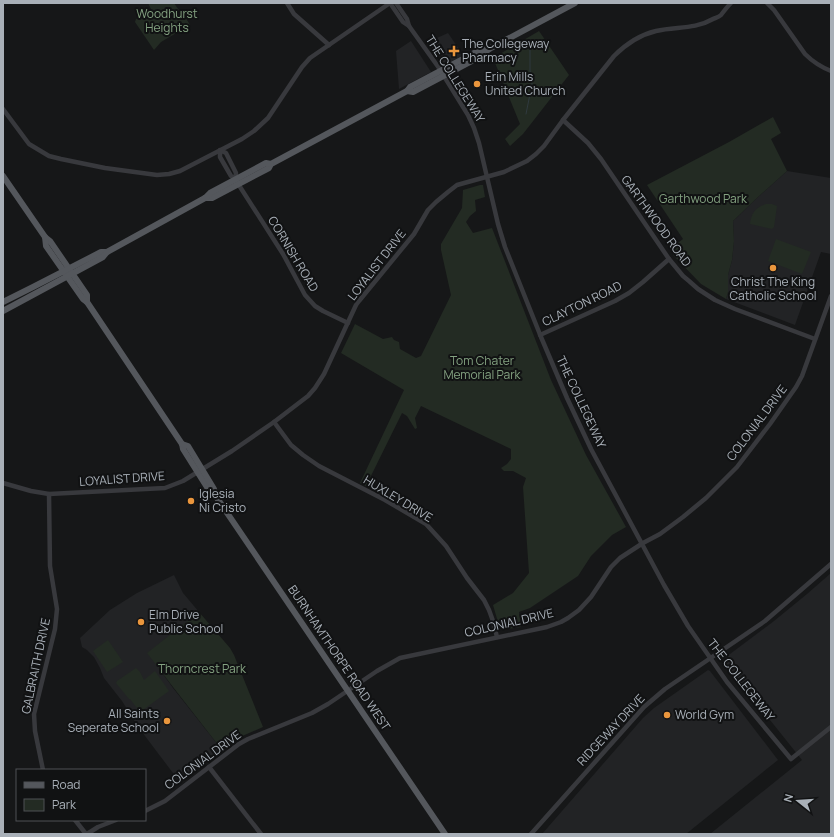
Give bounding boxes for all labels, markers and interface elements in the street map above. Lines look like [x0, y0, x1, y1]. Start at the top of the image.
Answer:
park label: Woodhurst Heights [136, 5, 198, 36]
street label: THE COLLEGEWAY [422, 32, 489, 126]
place label: The Collegeway Pharmacy [462, 35, 550, 66]
marker: The Collegeway Pharmacy [449, 46, 459, 56]
place label: Erin Mills United Church [485, 68, 565, 99]
marker: Erin Mills United Church [472, 79, 482, 89]
street label: GARTHWOOD ROAD [617, 172, 695, 270]
park label: Garthwood Park [659, 190, 748, 207]
street label: CORNISH ROAD [264, 213, 323, 295]
street label: LOYALIST DRIVE [344, 226, 410, 304]
marker: Christ The King Catholic School [768, 263, 778, 273]
place label: Christ The King Catholic School [729, 273, 817, 304]
street label: CLAYTON ROAD [539, 277, 624, 330]
park label: Tom Chater Memorial Park [443, 352, 522, 383]
street label: THE COLLEGEWAY [553, 353, 610, 451]
street label: COLONIAL DRIVE [722, 381, 791, 464]
street label: LOYALIST DRIVE [79, 467, 165, 490]
street label: HUXLEY DRIVE [360, 471, 436, 526]
place label: Iglesia Ni Cristo [199, 485, 246, 516]
marker: Iglesia Ni Cristo [186, 496, 196, 506]
street label: BURNHAMTHORPE ROAD WEST [284, 582, 395, 734]
street label: COLONIAL DRIVE [463, 604, 555, 641]
place label: Elm Drive Public School [149, 606, 223, 637]
street label: GALBRAITH DRIVE [17, 616, 54, 715]
marker: Elm Drive Public School [136, 617, 146, 627]
street label: THE COLLEGEWAY [704, 635, 779, 725]
park label: Thorncrest Park [158, 660, 247, 677]
street label: RIDGEWAY DRIVE [573, 690, 648, 769]
place label: All Saints Seperate School [68, 705, 159, 736]
place label: World Gym [675, 706, 734, 723]
marker: World Gym [662, 710, 672, 720]
marker: All Saints Seperate School [162, 716, 172, 726]
street label: COLONIAL DRIVE [161, 726, 245, 793]
legend [16, 769, 146, 821]
text: Road [52, 776, 80, 793]
north arrow [778, 781, 818, 821]
text: N [780, 792, 796, 804]
text: Park [52, 796, 77, 813]

